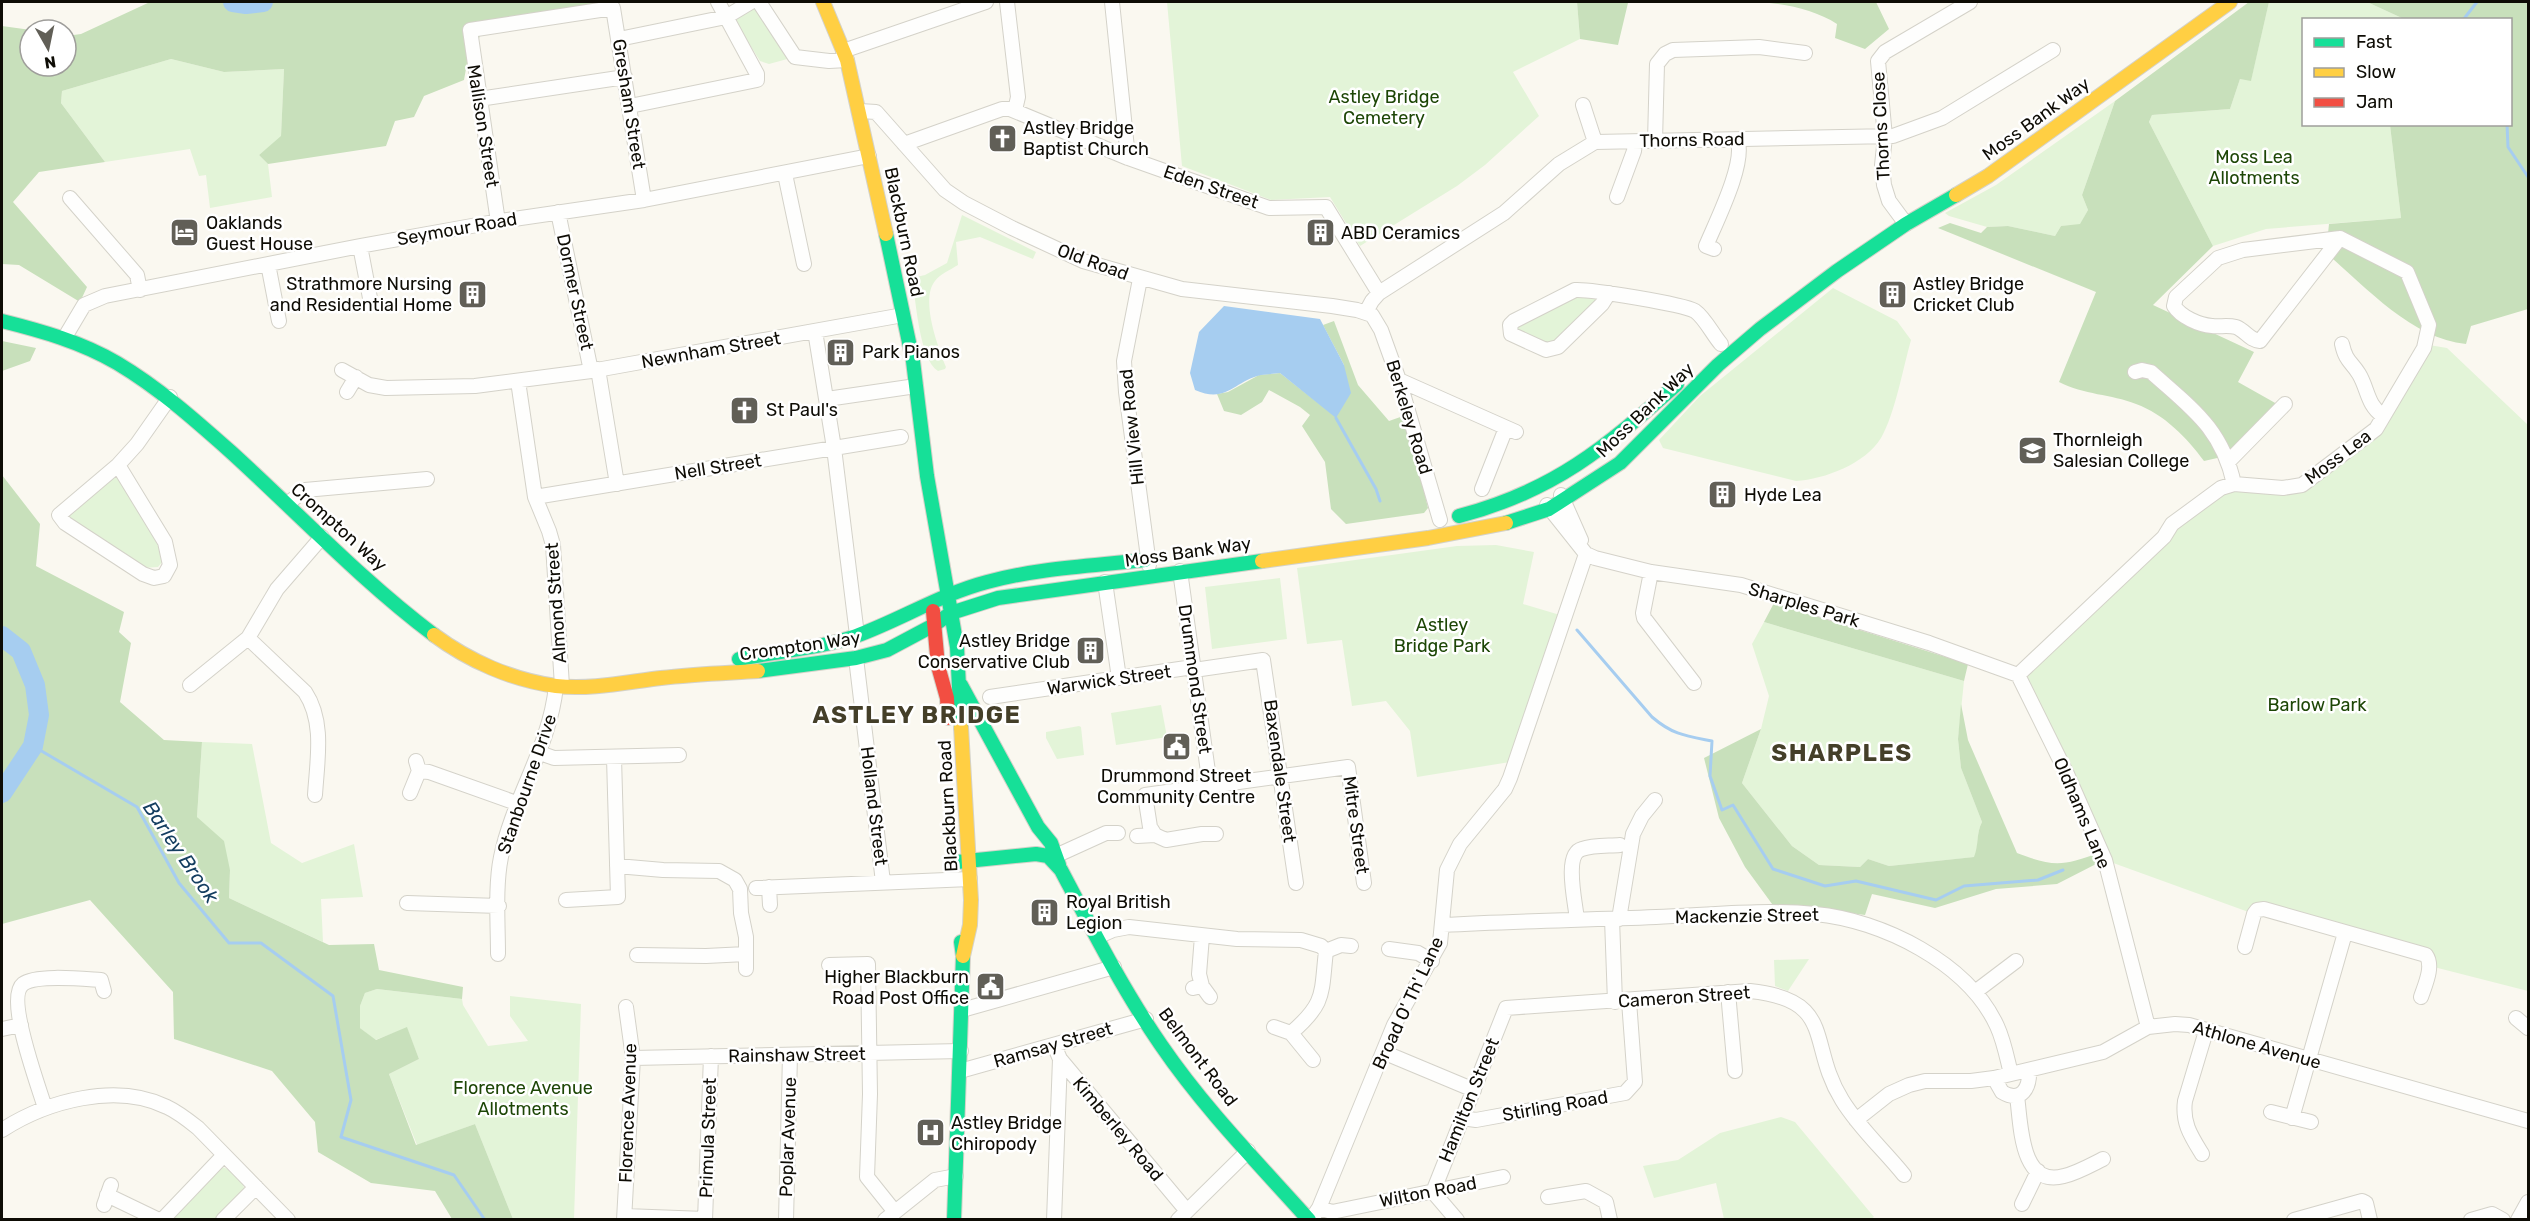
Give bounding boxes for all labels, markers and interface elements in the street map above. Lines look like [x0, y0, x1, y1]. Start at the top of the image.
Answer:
north arrow [18, 18, 78, 78]
legend [2302, 18, 2512, 126]
text: Fast [2356, 31, 2392, 53]
street label: Gresham Street [608, 37, 650, 171]
text: N [43, 52, 57, 73]
text: Slow [2356, 61, 2396, 83]
street label: Mallison Street [462, 63, 504, 189]
street label: Thorns Close [1867, 71, 1895, 181]
street label: Moss Bank Way [1978, 73, 2094, 165]
park label: Astley Bridge Cemetery [1329, 86, 1440, 129]
text: Jam [2356, 91, 2393, 113]
place label: Astley Bridge Baptist Church [1023, 117, 1149, 160]
church icon: Astley Bridge Baptist Church [986, 122, 1018, 154]
street label: Thorns Road [1639, 128, 1745, 152]
park label: Moss Lea Allotments [2208, 146, 2300, 189]
street label: Eden Street [1161, 160, 1261, 214]
street label: Blackburn Road [880, 165, 928, 299]
street label: Seymour Road [395, 208, 519, 250]
place label: Oaklands Guest House [206, 212, 313, 255]
hotel icon: Oaklands Guest House [169, 217, 201, 249]
building icon: ABD Ceramics [1304, 217, 1336, 249]
place label: ABD Ceramics [1341, 222, 1460, 244]
street label: Dormer Street [552, 232, 598, 352]
street label: Old Road [1054, 239, 1132, 285]
place label: Strathmore Nursing and Residential Home [270, 273, 452, 316]
place label: Astley Bridge Cricket Club [1913, 273, 2024, 316]
building icon: Strathmore Nursing and Residential Home [457, 278, 489, 310]
building icon: Astley Bridge Cricket Club [1876, 278, 1908, 310]
street label: Newnham Street [640, 327, 782, 373]
building icon: Park Pianos [825, 336, 857, 368]
place label: Park Pianos [862, 341, 960, 363]
street label: Berkeley Road [1381, 357, 1437, 477]
street label: Moss Bank Way [1592, 358, 1698, 462]
street label: Hill View Road [1115, 368, 1149, 486]
church icon: St Paul's [729, 394, 761, 426]
place label: St Paul's [766, 399, 838, 421]
street label: Moss Lea [2300, 425, 2376, 489]
place label: Thornleigh Salesian College [2053, 429, 2189, 472]
school or university icon: Thornleigh Salesian College [2016, 434, 2048, 466]
street label: Nell Street [673, 449, 763, 485]
street label: Crompton Way [286, 478, 392, 576]
building icon: Hyde Lea [1707, 479, 1739, 511]
place label: Hyde Lea [1744, 484, 1822, 506]
street label: Moss Bank Way [1123, 532, 1253, 572]
street label: Almond Street [541, 542, 571, 664]
street label: Sharples Park [1746, 578, 1863, 633]
street label: Drummond Street [1174, 603, 1216, 755]
park label: Astley Bridge Park [1394, 614, 1491, 657]
street label: Crompton Way [738, 627, 862, 665]
place label: Astley Bridge Conservative Club [918, 630, 1070, 673]
building icon: Astley Bridge Conservative Club [1075, 635, 1107, 667]
street label: Warwick Street [1046, 660, 1172, 700]
park label: Barlow Park [2267, 694, 2367, 716]
street label: Baxendale Street [1259, 698, 1301, 844]
district label: ASTLEY BRIDGE [813, 701, 1021, 729]
street label: Stanbourne Drive [493, 711, 561, 857]
public building icon: Drummond Street Community Centre [1160, 731, 1192, 763]
district label: SHARPLES [1771, 739, 1913, 767]
street label: Blackburn Road [934, 740, 962, 872]
street label: Holland Street [856, 745, 892, 867]
street label: Oldhams Lane [2049, 754, 2115, 872]
place label: Drummond Street Community Centre [1097, 765, 1255, 808]
street label: Mitre Street [1338, 775, 1374, 875]
water label: Barley Brook [138, 796, 224, 908]
place label: Royal British Legion [1066, 891, 1171, 934]
building icon: Royal British Legion [1029, 896, 1061, 928]
street label: Mackenzie Street [1675, 904, 1819, 928]
street label: Broad O' Th' Lane [1368, 933, 1448, 1073]
place label: Higher Blackburn Road Post Office [824, 966, 969, 1009]
public building icon: Higher Blackburn Road Post Office [974, 971, 1006, 1003]
street label: Cameron Street [1617, 981, 1751, 1013]
street label: Belmont Road [1154, 1003, 1242, 1111]
street label: Athlone Avenue [2190, 1016, 2324, 1074]
street label: Ramsay Street [991, 1018, 1115, 1072]
street label: Hamilton Street [1434, 1035, 1504, 1165]
street label: Florence Avenue [615, 1043, 641, 1183]
street label: Rainshaw Street [728, 1043, 866, 1067]
street label: Kimberley Road [1068, 1072, 1168, 1186]
park label: Florence Avenue Allotments [453, 1077, 593, 1120]
street label: Primula Street [695, 1077, 721, 1199]
street label: Poplar Avenue [775, 1077, 801, 1197]
street label: Stirling Road [1500, 1086, 1610, 1126]
place label: Astley Bridge Chiropody [951, 1112, 1062, 1155]
hospital icon: Astley Bridge Chiropody [914, 1117, 946, 1149]
street label: Wilton Road [1378, 1172, 1478, 1212]

